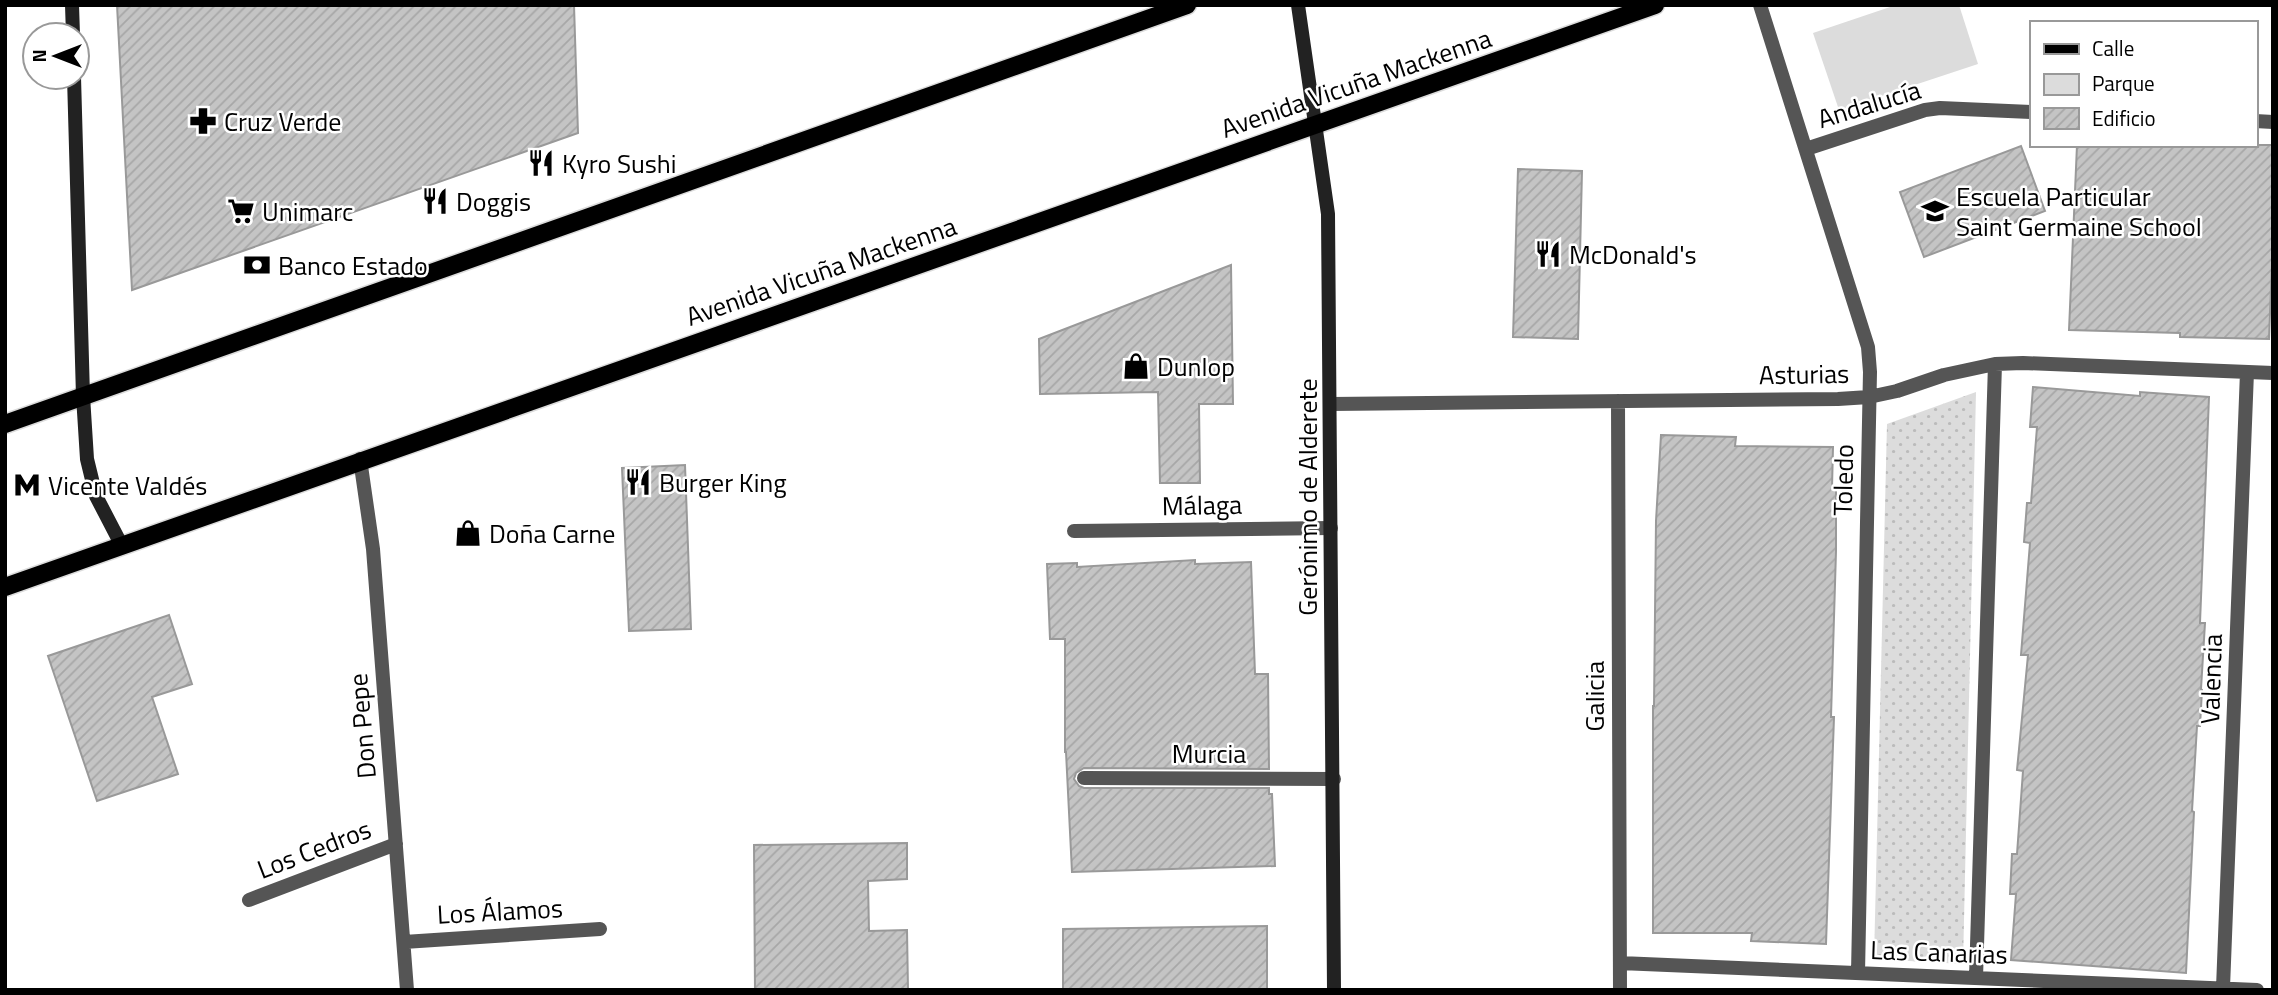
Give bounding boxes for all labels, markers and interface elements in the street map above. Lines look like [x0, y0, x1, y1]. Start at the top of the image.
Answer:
street label: Avenida Vicuña Mackenna [1216, 18, 1496, 148]
north arrow [21, 21, 91, 91]
legend [2030, 21, 2257, 147]
text: Calle [2092, 32, 2134, 64]
text: N [24, 49, 53, 63]
text: Parque [2092, 67, 2155, 99]
street label: Andalucía [1813, 70, 1925, 138]
place label: Cruz Verde [224, 102, 341, 141]
text: Edificio [2092, 102, 2156, 134]
pharmacy icon: Cruz Verde [188, 106, 218, 136]
place label: Kyro Sushi [562, 144, 677, 183]
restaurant icon: Kyro Sushi [526, 148, 556, 178]
place label: Escuela Particular Saint Germaine School [1956, 177, 2202, 246]
place label: Doggis [456, 182, 531, 221]
restaurant icon: Doggis [420, 186, 450, 216]
place label: Unimarc [262, 192, 353, 231]
supermarket icon: Unimarc [226, 196, 256, 226]
school or university icon: Escuela Particular Saint Germaine School [1920, 196, 1950, 226]
street label: Avenida Vicuña Mackenna [681, 206, 961, 336]
place label: McDonald's [1569, 235, 1697, 274]
restaurant icon: McDonald's [1533, 239, 1563, 269]
place label: Banco Estado [278, 246, 428, 285]
bank icon: Banco Estado [242, 250, 272, 280]
place label: Dunlop [1157, 347, 1235, 386]
shop icon: Dunlop [1121, 351, 1151, 381]
street label: Asturias [1759, 354, 1849, 394]
street label: Gerónimo de Alderete [1288, 378, 1327, 616]
street label: Toledo [1823, 444, 1863, 516]
place label: Burger King [659, 463, 787, 502]
place label: Vicente Valdés [48, 466, 207, 505]
restaurant icon: Burger King [623, 467, 653, 497]
metro station icon: Vicente Valdés [12, 470, 42, 500]
street label: Málaga [1162, 485, 1242, 525]
place label: Doña Carne [489, 514, 615, 553]
shop icon: Doña Carne [453, 518, 483, 548]
street label: Valencia [2190, 633, 2232, 725]
street label: Galicia [1575, 661, 1614, 731]
street label: Don Pepe [338, 672, 386, 780]
street label: Murcia [1172, 734, 1246, 773]
street label: Los Cedros [251, 809, 377, 889]
street label: Los Álamos [436, 888, 564, 934]
street label: Las Canarias [1870, 930, 2008, 974]

